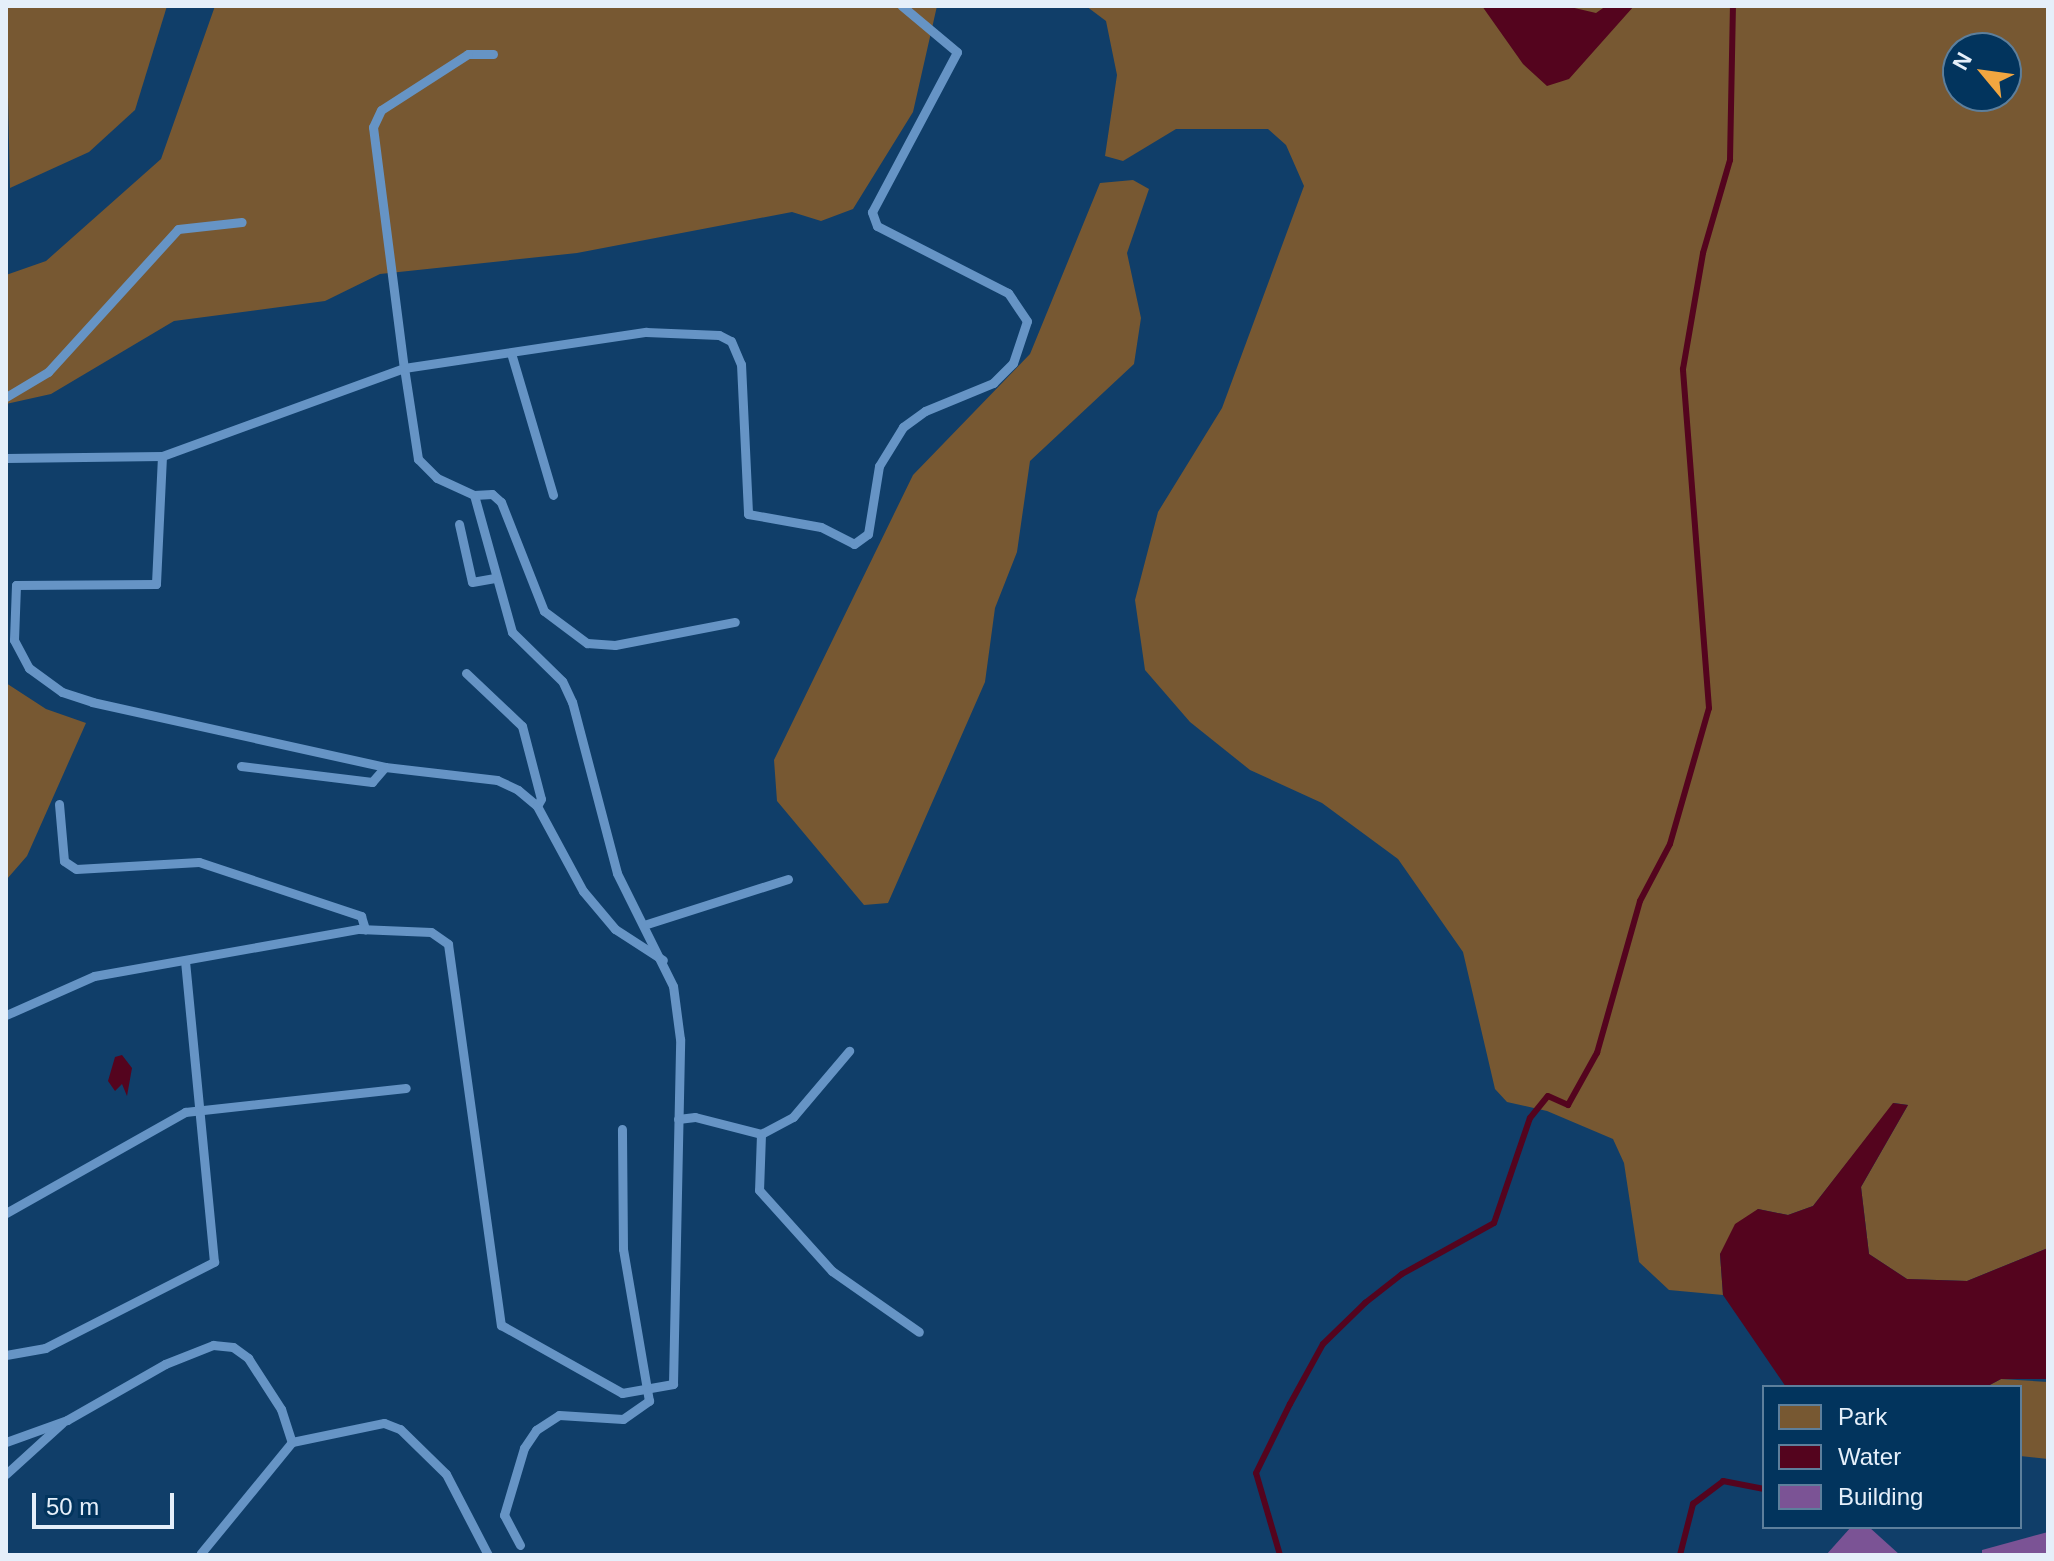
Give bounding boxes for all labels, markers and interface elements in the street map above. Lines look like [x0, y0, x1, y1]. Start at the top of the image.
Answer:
north arrow [1942, 32, 2022, 112]
text: N [1948, 48, 1977, 74]
legend [1762, 1385, 2022, 1529]
text: Park [1838, 1403, 1887, 1430]
text: Water [1838, 1443, 1901, 1470]
scale bar [36, 1477, 178, 1527]
text: Building [1838, 1483, 1923, 1510]
text: 50 m [46, 1493, 99, 1520]

